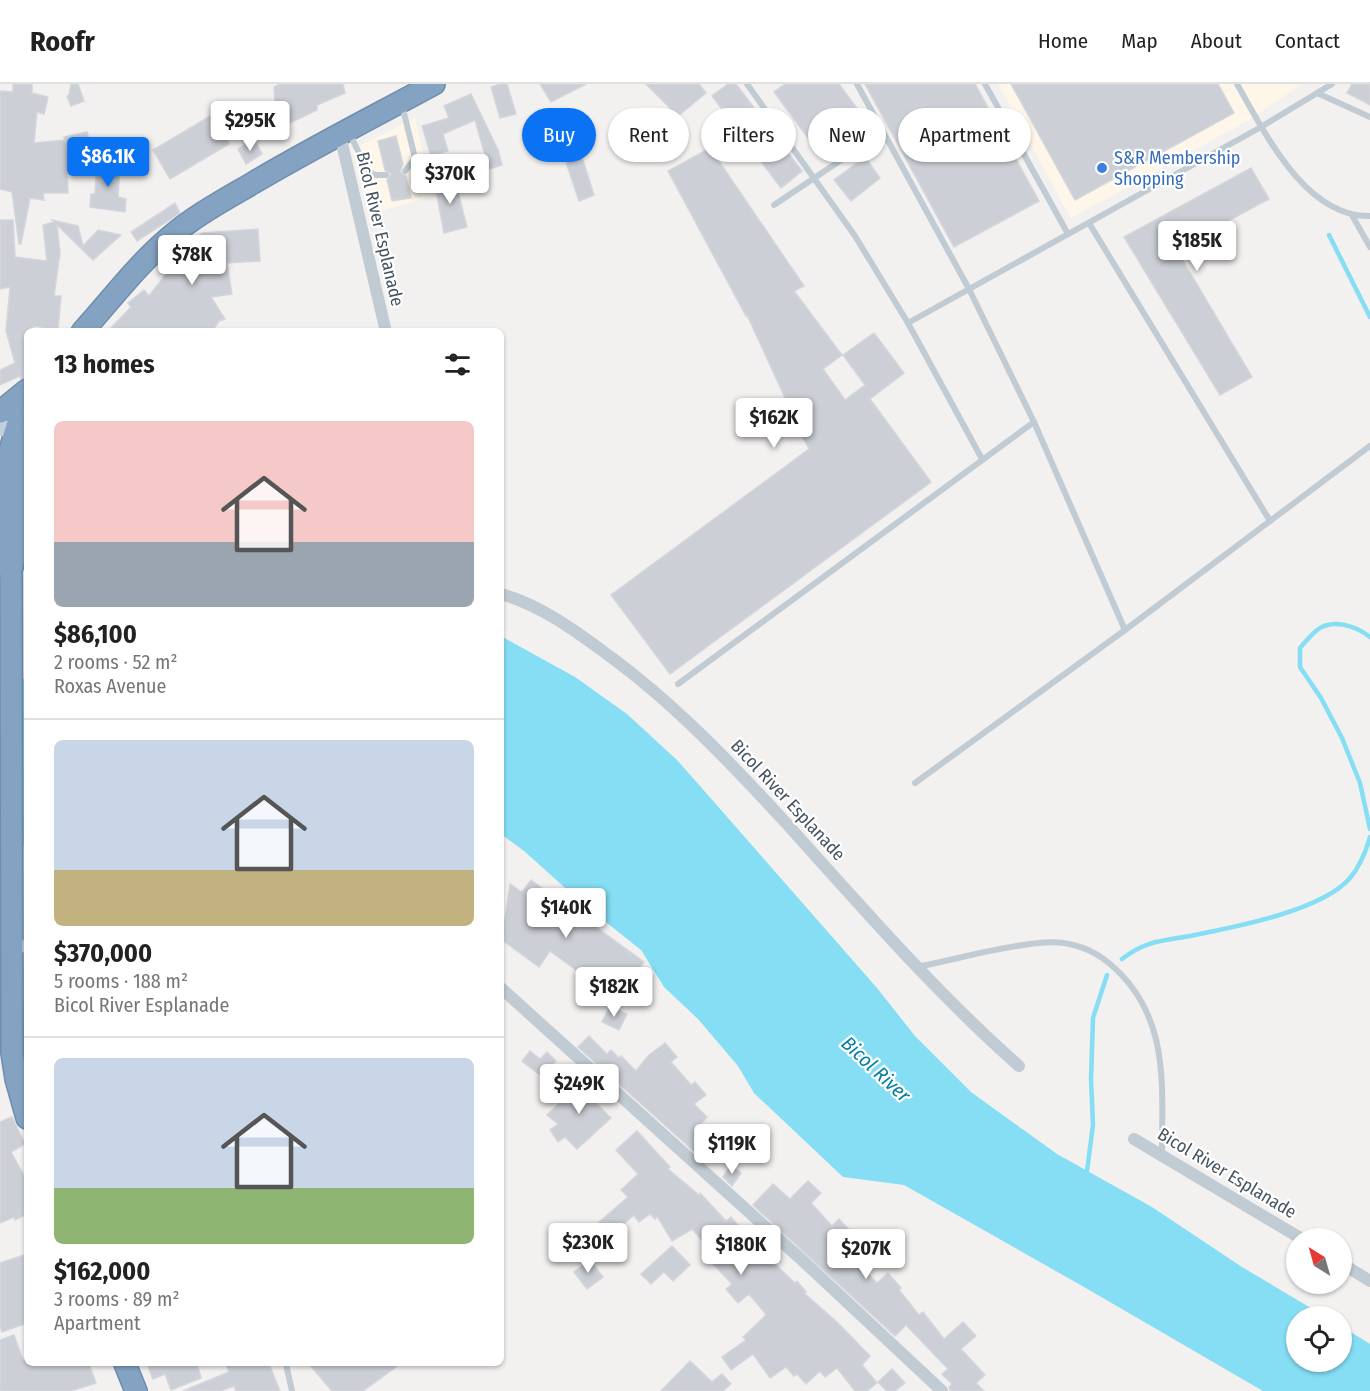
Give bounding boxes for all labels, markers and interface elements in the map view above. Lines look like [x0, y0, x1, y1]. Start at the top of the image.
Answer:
text: Roofr [30, 25, 95, 58]
text: Home [1038, 28, 1088, 54]
text: Map [1121, 28, 1158, 54]
text: About [1191, 28, 1242, 54]
text: Contact [1275, 28, 1340, 54]
pin: $295K [208, 101, 292, 152]
text: $295K [225, 108, 275, 132]
chip: Buy [522, 108, 596, 162]
chip: Rent [608, 108, 689, 162]
chip: Filters [701, 108, 796, 162]
chip: New [808, 108, 886, 162]
chip: Apartment [898, 108, 1031, 162]
pin: $86.1K [59, 137, 157, 188]
text: $86.1K [81, 144, 135, 168]
place label: S&R Membership Shopping [1114, 147, 1240, 190]
street label: Bicol River Esplanade [352, 150, 408, 308]
pin: $370K [408, 154, 492, 205]
text: $370K [425, 161, 475, 185]
marker: S&R Membership Shopping [1095, 161, 1109, 175]
pin: $185K [1155, 221, 1239, 272]
text: $185K [1172, 228, 1222, 252]
pin: $78K [156, 235, 228, 286]
text: $78K [172, 242, 212, 266]
icon: filters [441, 348, 474, 381]
text: 13 homes [54, 349, 155, 380]
pin: $162K [732, 398, 816, 449]
text: $162K [750, 405, 798, 429]
icon: home [210, 460, 318, 568]
text: $86,100 [54, 619, 137, 650]
text: 2 rooms · 52 m² [54, 650, 178, 674]
text: Roxas Avenue [54, 674, 166, 698]
street label: Bicol River Esplanade [726, 735, 850, 865]
icon: home [210, 779, 318, 887]
pin: $140K [524, 888, 608, 939]
text: $140K [541, 895, 591, 919]
text: $370,000 [54, 938, 152, 969]
pin: $182K [572, 967, 656, 1018]
text: 5 rooms · 188 m² [54, 969, 188, 993]
text: $182K [589, 974, 639, 998]
text: Bicol River Esplanade [54, 993, 229, 1017]
water label: Bicol River [837, 1031, 916, 1108]
pin: $249K [537, 1064, 621, 1115]
text: $249K [554, 1071, 604, 1095]
icon: home [210, 1097, 318, 1205]
street label: Bicol River Esplanade [1154, 1123, 1300, 1223]
pin: $119K [690, 1124, 774, 1175]
text: $119K [708, 1131, 756, 1155]
pin: $230K [546, 1223, 630, 1274]
pin: $180K [699, 1225, 783, 1276]
north arrow [1286, 1228, 1352, 1294]
map controls [1286, 1228, 1352, 1372]
pin: $207K [824, 1229, 908, 1280]
text: $230K [562, 1230, 614, 1254]
text: $180K [716, 1232, 766, 1256]
text: $207K [841, 1236, 891, 1260]
text: $162,000 [54, 1256, 151, 1287]
text: 3 rooms · 89 m² [54, 1287, 179, 1311]
button: locate [1286, 1306, 1352, 1372]
text: Apartment [54, 1311, 141, 1335]

